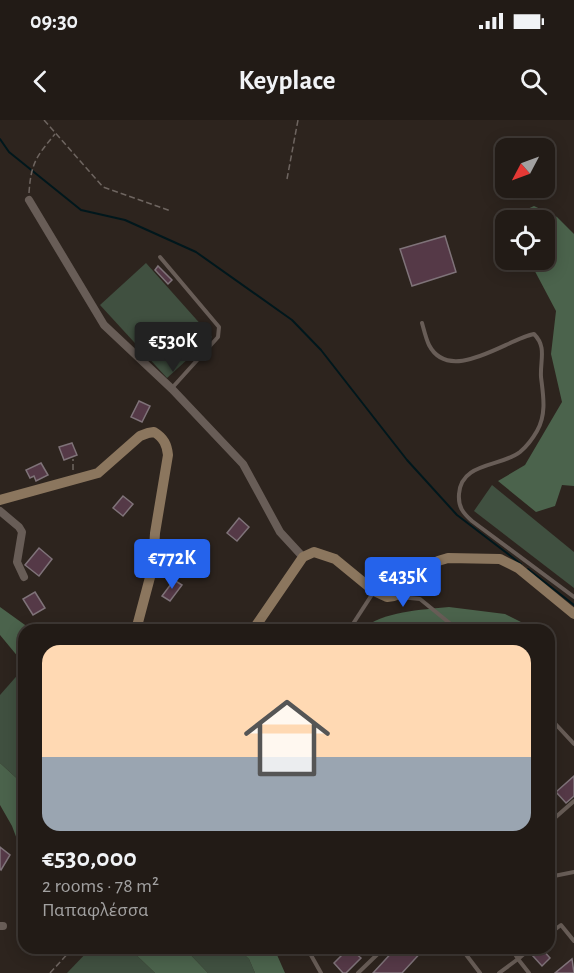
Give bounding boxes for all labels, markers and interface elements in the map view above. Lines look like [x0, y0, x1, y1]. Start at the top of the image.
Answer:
text: 09:30 [30, 10, 78, 32]
icon: back [24, 65, 57, 98]
icon: search [517, 65, 550, 98]
text: Keyplace [238, 67, 336, 94]
north arrow [495, 138, 555, 198]
map controls [495, 138, 555, 270]
button: locate [495, 210, 555, 270]
pin: €530K [131, 322, 215, 373]
text: €530K [149, 331, 197, 351]
pin: €772K [130, 539, 214, 590]
text: €772K [148, 548, 196, 568]
pin: €435K [361, 557, 445, 608]
text: €435K [379, 566, 427, 586]
icon: home [233, 684, 341, 792]
text: €530,000 [42, 845, 137, 871]
text: 2 rooms · 78 m² [42, 876, 159, 896]
text: Παπαφλέσσα [42, 900, 149, 920]

